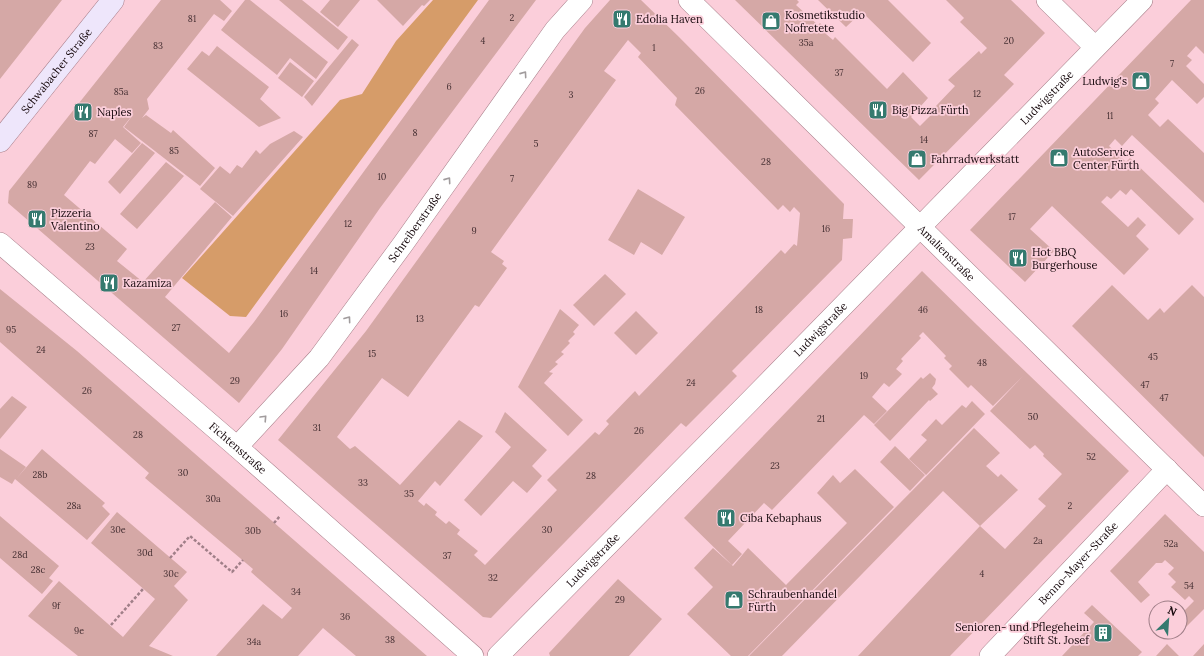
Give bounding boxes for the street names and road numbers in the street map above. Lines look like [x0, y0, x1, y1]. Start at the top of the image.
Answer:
street label: Schwabacher Straße [18, 25, 95, 116]
street label: Ludwigstraße [1017, 67, 1076, 128]
street label: Schreiberstraße [385, 190, 444, 265]
street label: Amalienstraße [914, 221, 978, 284]
street label: Ludwigstraße [791, 299, 850, 359]
street label: Fichtenstraße [206, 419, 269, 477]
street label: Benno-Mayer-Straße [1035, 518, 1121, 608]
street label: Ludwigstraße [563, 530, 623, 590]

